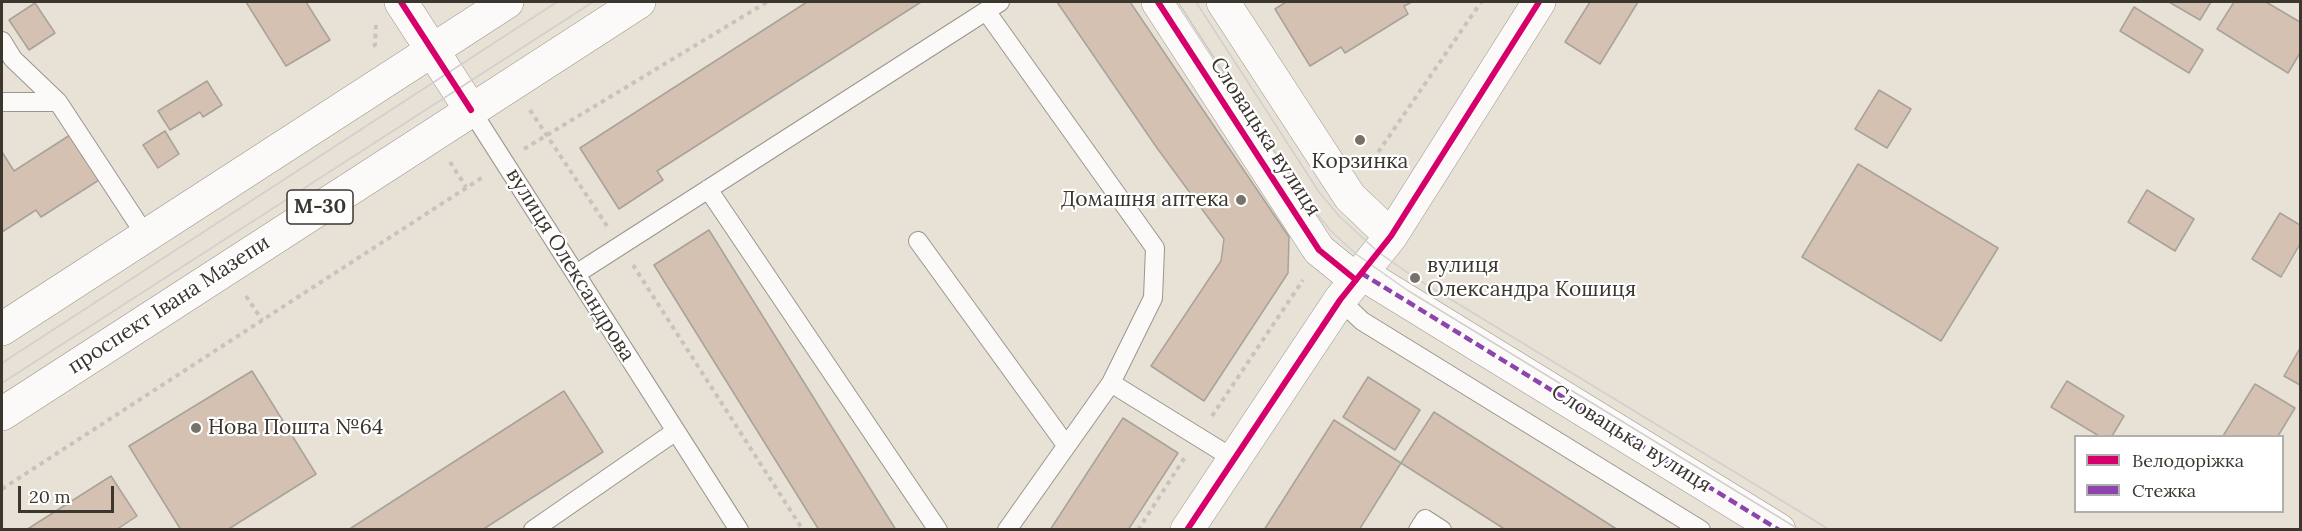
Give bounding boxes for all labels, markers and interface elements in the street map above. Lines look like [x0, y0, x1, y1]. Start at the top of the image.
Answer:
street label: Словацька вулиця [1204, 53, 1326, 221]
marker: Корзинка [1353, 133, 1367, 147]
place label: Корзинка [1312, 149, 1408, 175]
street label: вулиця Олександрова [500, 164, 640, 366]
place label: Домашня аптека [1061, 187, 1229, 213]
road number: М-30 [287, 190, 353, 224]
marker: Домашня аптека [1234, 193, 1248, 207]
street label: проспект Івана Мазепи [63, 230, 275, 380]
place label: вулиця Олександра Кошиця [1427, 253, 1636, 303]
marker: вулиця Олександра Кошиця [1408, 271, 1422, 285]
street label: Словацька вулиця [1546, 379, 1716, 499]
place label: Нова Пошта №64 [208, 415, 383, 441]
marker: Нова Пошта №64 [189, 421, 203, 435]
legend [2074, 435, 2284, 513]
text: Велодоріжка [2132, 449, 2244, 472]
scale bar [21, 474, 117, 512]
text: Стежка [2132, 479, 2196, 502]
text: 20 m [29, 485, 71, 508]

